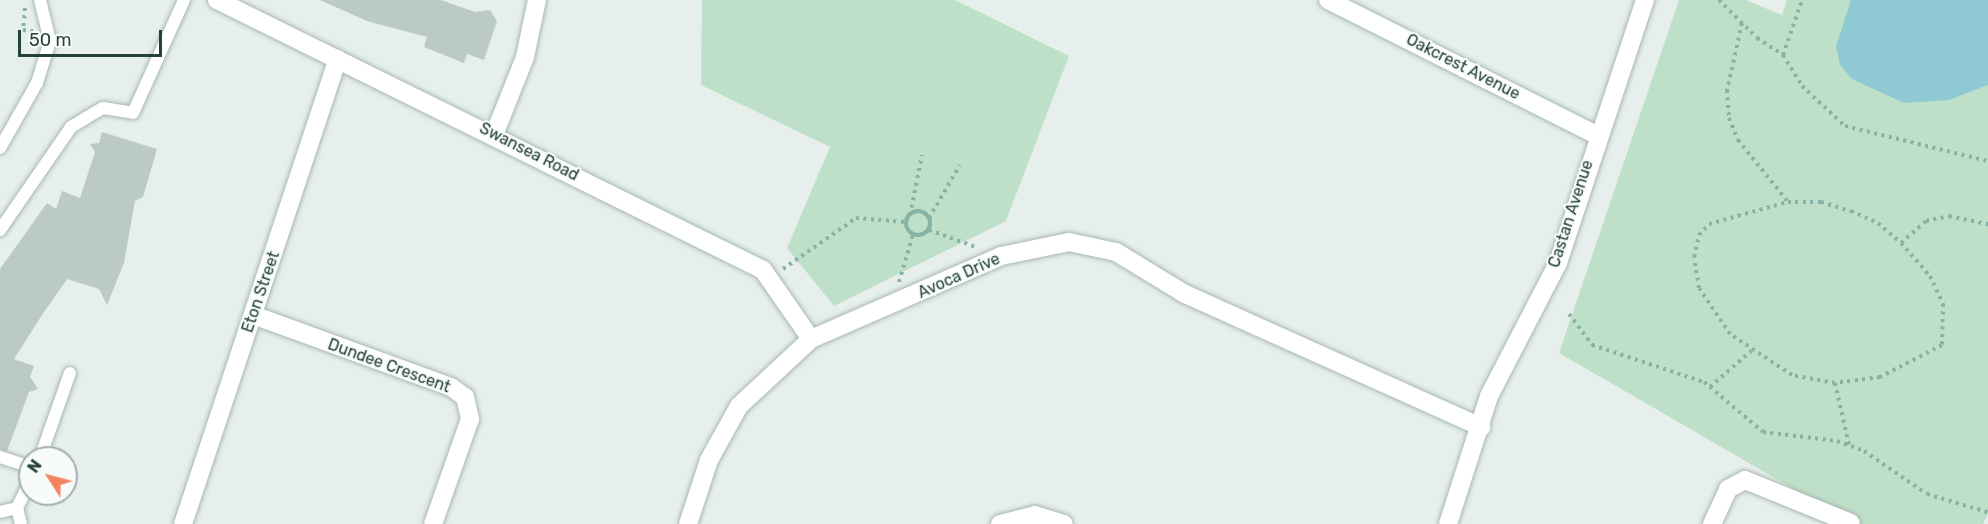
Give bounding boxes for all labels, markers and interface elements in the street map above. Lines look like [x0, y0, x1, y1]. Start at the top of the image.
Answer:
scale bar [21, 18, 165, 56]
text: 50 m [29, 29, 72, 51]
street label: Oakcrest Avenue [1403, 30, 1523, 104]
street label: Swansea Road [476, 119, 582, 185]
street label: Castan Avenue [1545, 158, 1597, 270]
street label: Eton Street [238, 249, 284, 335]
street label: Avoca Drive [915, 249, 1003, 303]
street label: Dundee Crescent [325, 335, 453, 397]
north arrow [18, 446, 78, 506]
text: N [24, 456, 46, 477]

